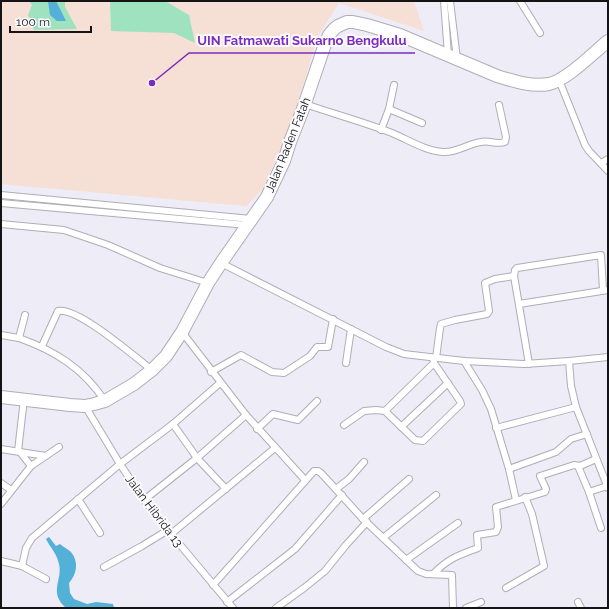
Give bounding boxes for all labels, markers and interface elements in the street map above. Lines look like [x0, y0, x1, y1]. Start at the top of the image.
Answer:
scale bar [10, 8, 91, 34]
text: 100 m [16, 15, 50, 29]
callout: UIN Fatmawati Sukarno Bengkulu [189, 28, 415, 53]
text: UIN Fatmawati Sukarno Bengkulu [197, 33, 407, 48]
street label: Jalan Raden Fatah [263, 95, 313, 195]
street label: Jalan Hibrida 13 [122, 472, 186, 550]

